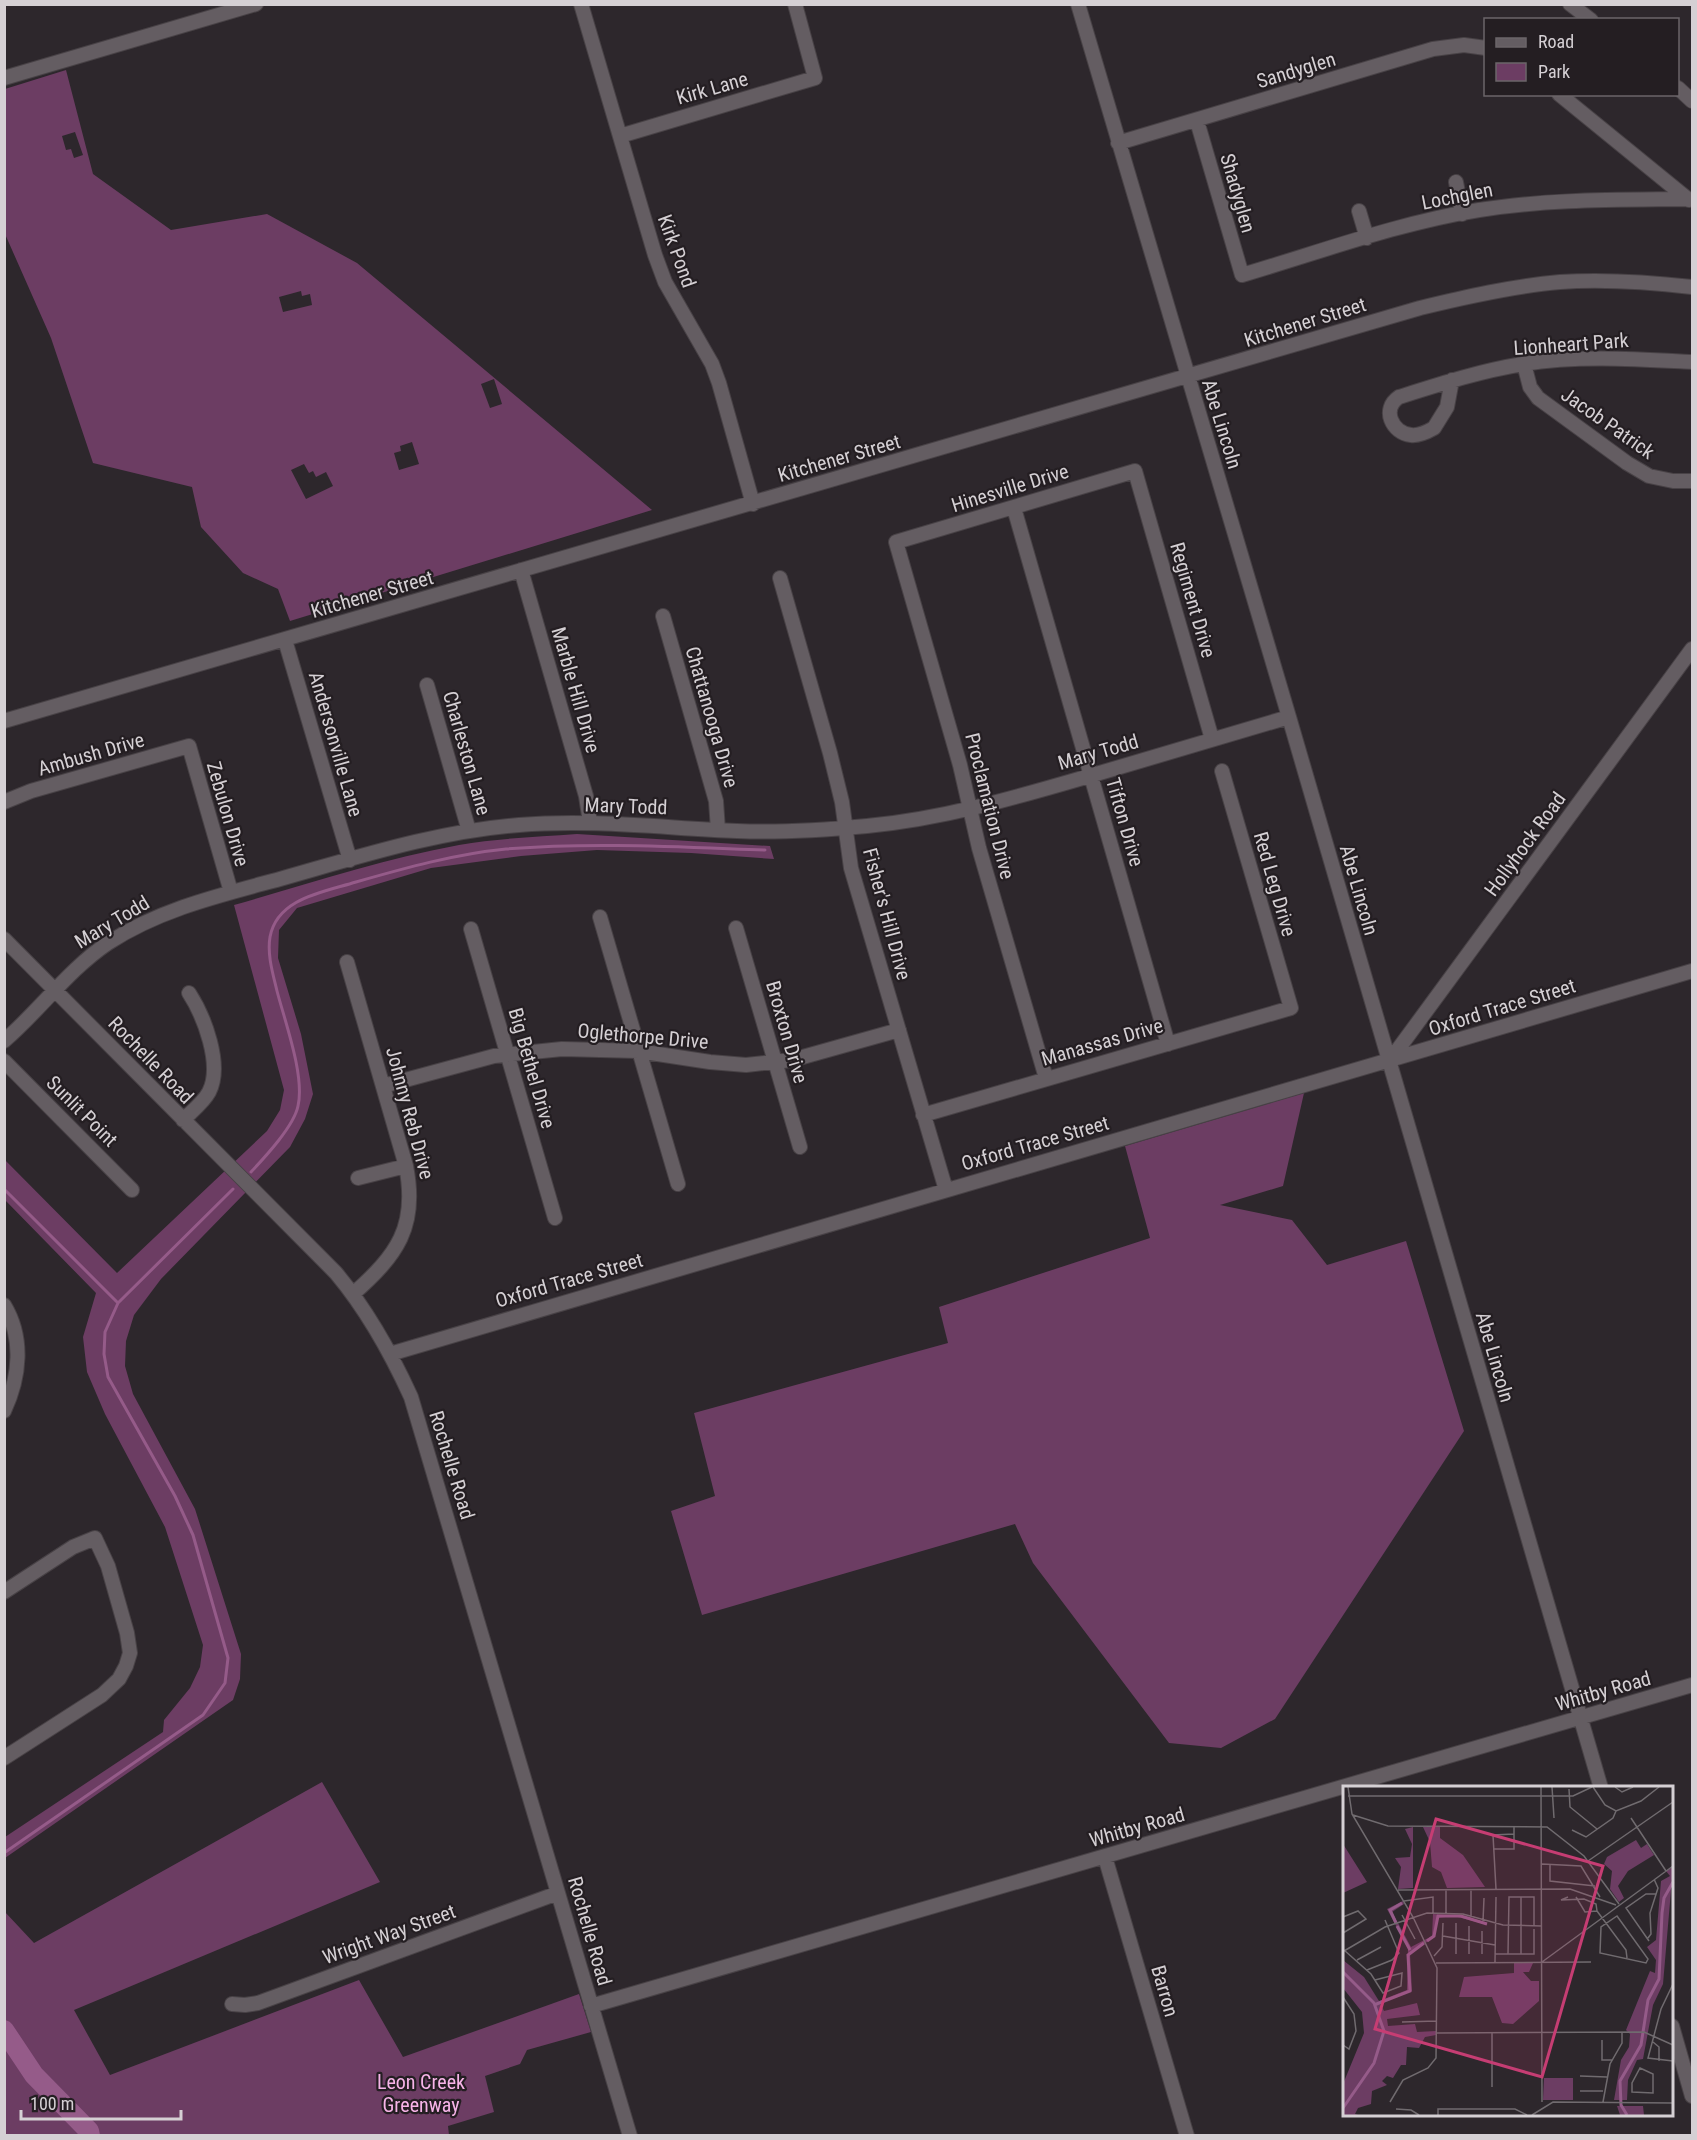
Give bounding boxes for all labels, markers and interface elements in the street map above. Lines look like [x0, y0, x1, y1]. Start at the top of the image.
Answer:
legend [1484, 18, 1679, 96]
text: Road [1538, 31, 1574, 52]
street label: Sandyglen [1254, 47, 1338, 93]
text: Park [1538, 61, 1570, 82]
street label: Kirk Lane [673, 66, 751, 110]
street label: Shadyglen [1215, 151, 1261, 235]
street label: Lochglen [1419, 177, 1495, 215]
street label: Kirk Pond [653, 211, 701, 291]
street label: Kitchener Street [1241, 292, 1369, 352]
street label: Lionheart Park [1513, 328, 1629, 360]
street label: Abe Lincoln [1197, 376, 1247, 472]
street label: Jacob Patrick [1557, 382, 1659, 464]
street label: Kitchener Street [775, 429, 903, 487]
street label: Hinesville Drive [948, 459, 1072, 517]
street label: Regiment Drive [1165, 540, 1221, 660]
street label: Kitchener Street [308, 565, 436, 623]
street label: Marble Hill Drive [547, 624, 605, 756]
street label: Chattanooga Drive [680, 644, 744, 790]
street label: Andersonville Lane [304, 669, 368, 819]
street label: Charleston Lane [438, 688, 496, 818]
street label: Ambush Drive [35, 727, 147, 781]
street label: Mary Todd [1055, 729, 1141, 775]
street label: Proclamation Drive [960, 730, 1020, 882]
street label: Zebulon Drive [202, 759, 254, 869]
street label: Tifton Drive [1101, 775, 1149, 869]
street label: Hollyhock Road [1479, 787, 1571, 901]
street label: Mary Todd [584, 793, 668, 819]
street label: Red Leg Drive [1249, 829, 1301, 939]
street label: Abe Lincoln [1335, 842, 1383, 938]
street label: Fisher's Hill Drive [858, 845, 916, 983]
street label: Mary Todd [70, 890, 154, 954]
street label: Oxford Trace Street [1426, 973, 1578, 1041]
street label: Broxton Drive [761, 978, 813, 1086]
street label: Big Bethel Drive [503, 1005, 561, 1131]
street label: Rochelle Road [103, 1011, 199, 1109]
street label: Manassas Drive [1038, 1013, 1166, 1071]
street label: Oglethorpe Drive [577, 1018, 709, 1054]
street label: Johnny Reb Drive [381, 1044, 439, 1182]
street label: Sunlit Point [41, 1070, 123, 1152]
street label: Oxford Trace Street [959, 1110, 1112, 1176]
street label: Oxford Trace Street [493, 1247, 646, 1313]
street label: Abe Lincoln [1471, 1309, 1519, 1405]
street label: Rochelle Road [424, 1408, 480, 1522]
street label: Whitby Road [1552, 1666, 1654, 1716]
inset map [1343, 1786, 1673, 2116]
street label: Whitby Road [1086, 1802, 1188, 1852]
street label: Rochelle Road [563, 1874, 617, 1988]
street label: Wright Way Street [319, 1899, 459, 1969]
street label: Barron [1146, 1963, 1184, 2019]
park label: Leon Creek Greenway [377, 2070, 465, 2117]
scale bar [21, 2083, 182, 2121]
text: 100 m [30, 2093, 74, 2114]

